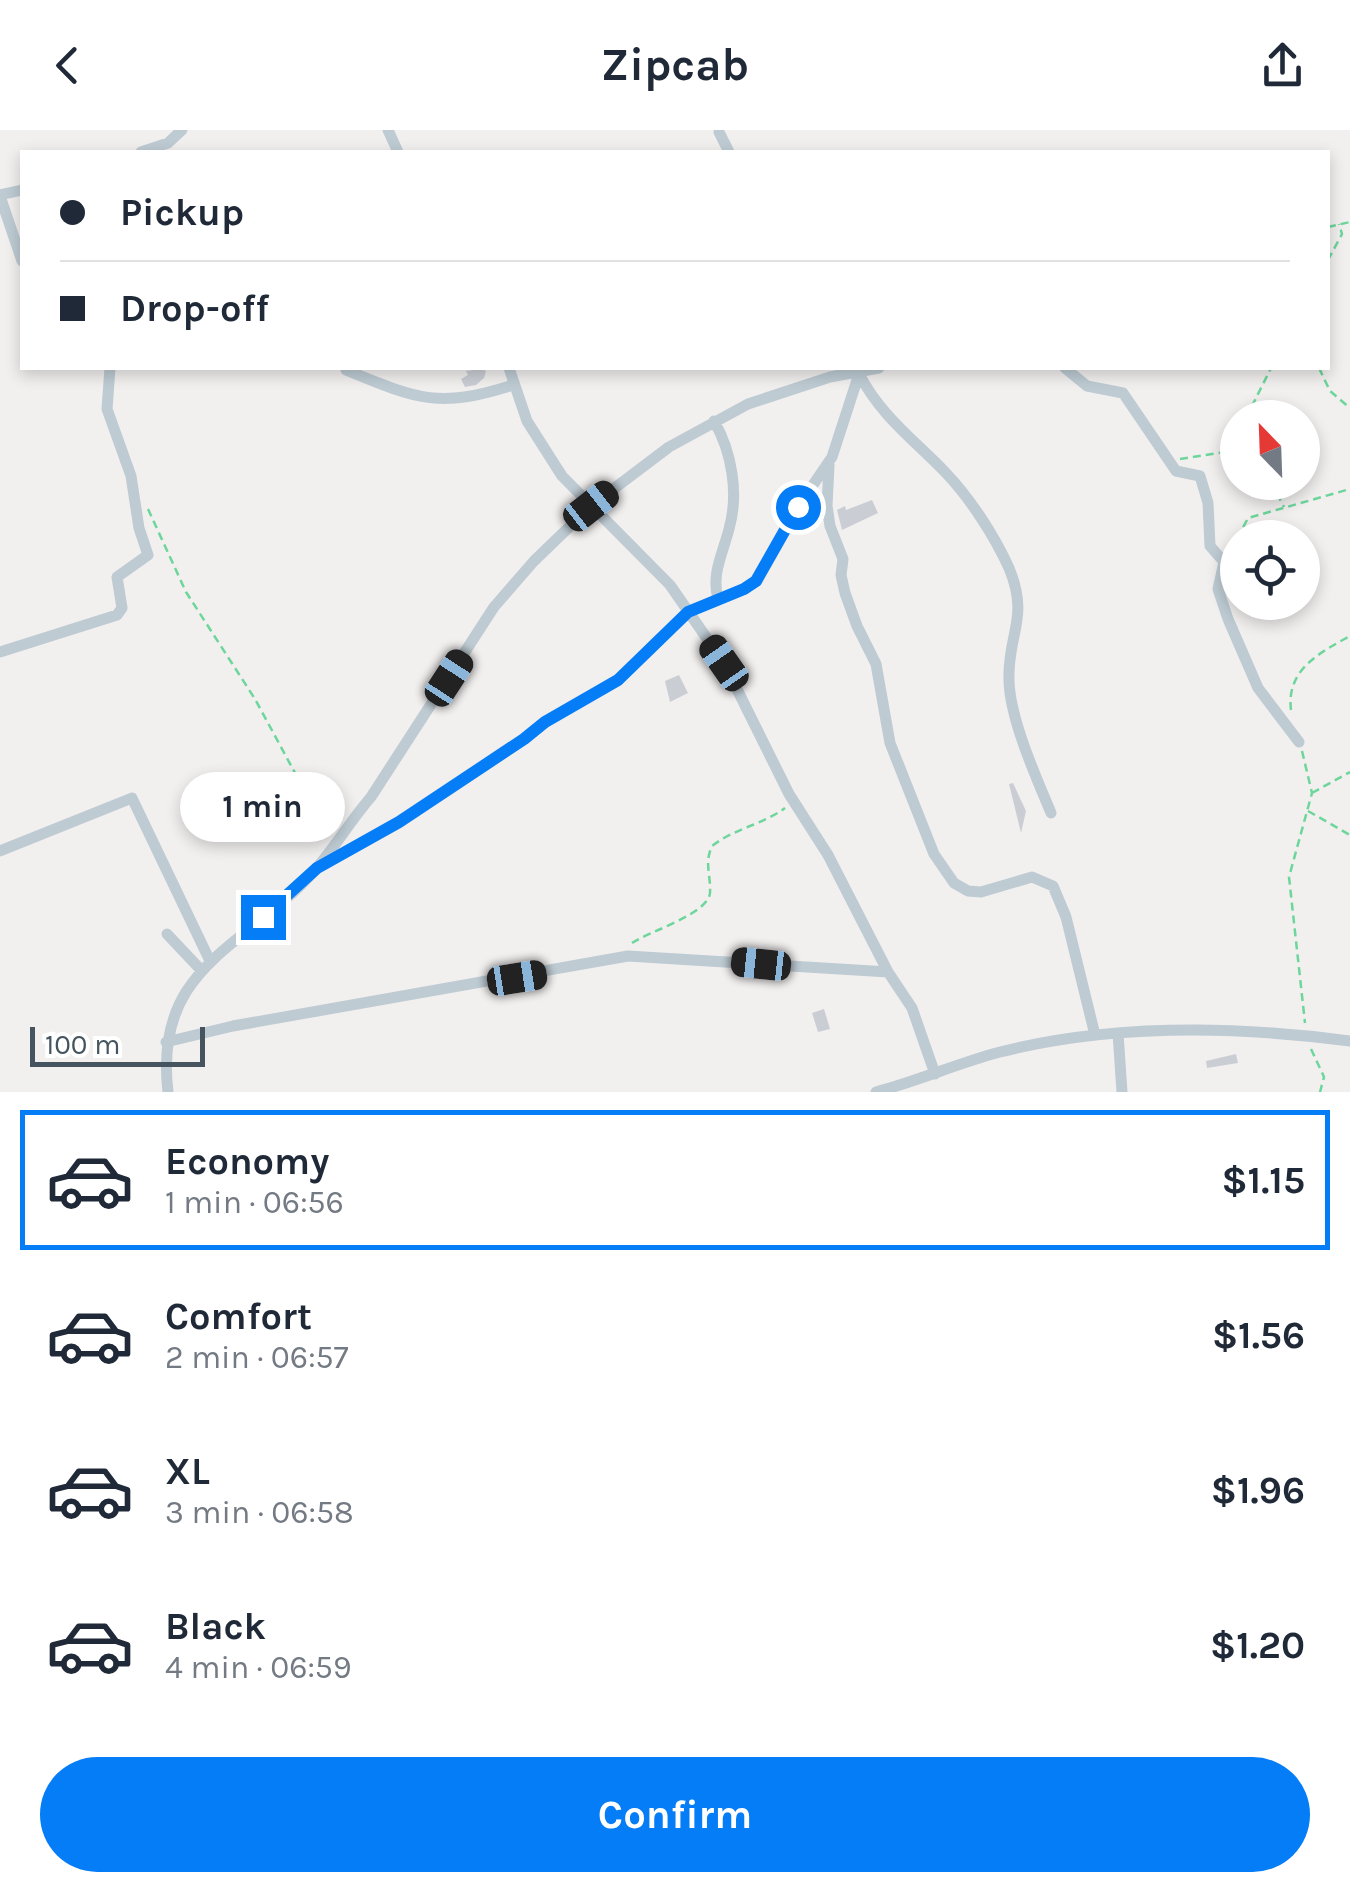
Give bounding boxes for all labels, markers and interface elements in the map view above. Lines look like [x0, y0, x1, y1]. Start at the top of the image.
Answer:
icon: back [40, 38, 95, 93]
icon: share [1255, 38, 1310, 93]
text: Zipcab [601, 39, 749, 91]
text: Pickup [120, 190, 244, 235]
text: Drop-off [120, 286, 269, 331]
north arrow [1220, 400, 1320, 500]
map controls [1220, 400, 1320, 620]
car [558, 476, 624, 536]
route start [776, 485, 821, 530]
button: locate [1220, 520, 1320, 620]
car [695, 630, 753, 696]
car [420, 645, 478, 711]
callout: 1 min [180, 772, 346, 842]
text: 1 min [222, 788, 303, 825]
route end [241, 895, 286, 940]
car [730, 946, 792, 982]
car [485, 958, 549, 998]
scale bar [30, 1022, 205, 1066]
text: 100 m [45, 1028, 120, 1061]
icon: car [45, 1135, 135, 1225]
text: Economy [165, 1139, 329, 1184]
text: $1.15 [1221, 1158, 1305, 1203]
text: 1 min · 06:56 [165, 1184, 344, 1221]
icon: car [45, 1290, 135, 1380]
text: Comfort [165, 1294, 312, 1339]
text: $1.56 [1212, 1313, 1305, 1358]
text: 2 min · 06:57 [165, 1339, 349, 1376]
icon: car [45, 1445, 135, 1535]
text: XL [165, 1449, 210, 1494]
text: $1.96 [1211, 1468, 1305, 1513]
text: 3 min · 06:58 [165, 1494, 354, 1531]
icon: car [45, 1600, 135, 1690]
text: Black [165, 1604, 266, 1649]
text: $1.20 [1210, 1623, 1305, 1668]
text: 4 min · 06:59 [165, 1649, 351, 1686]
button: Confirm [40, 1757, 1310, 1872]

